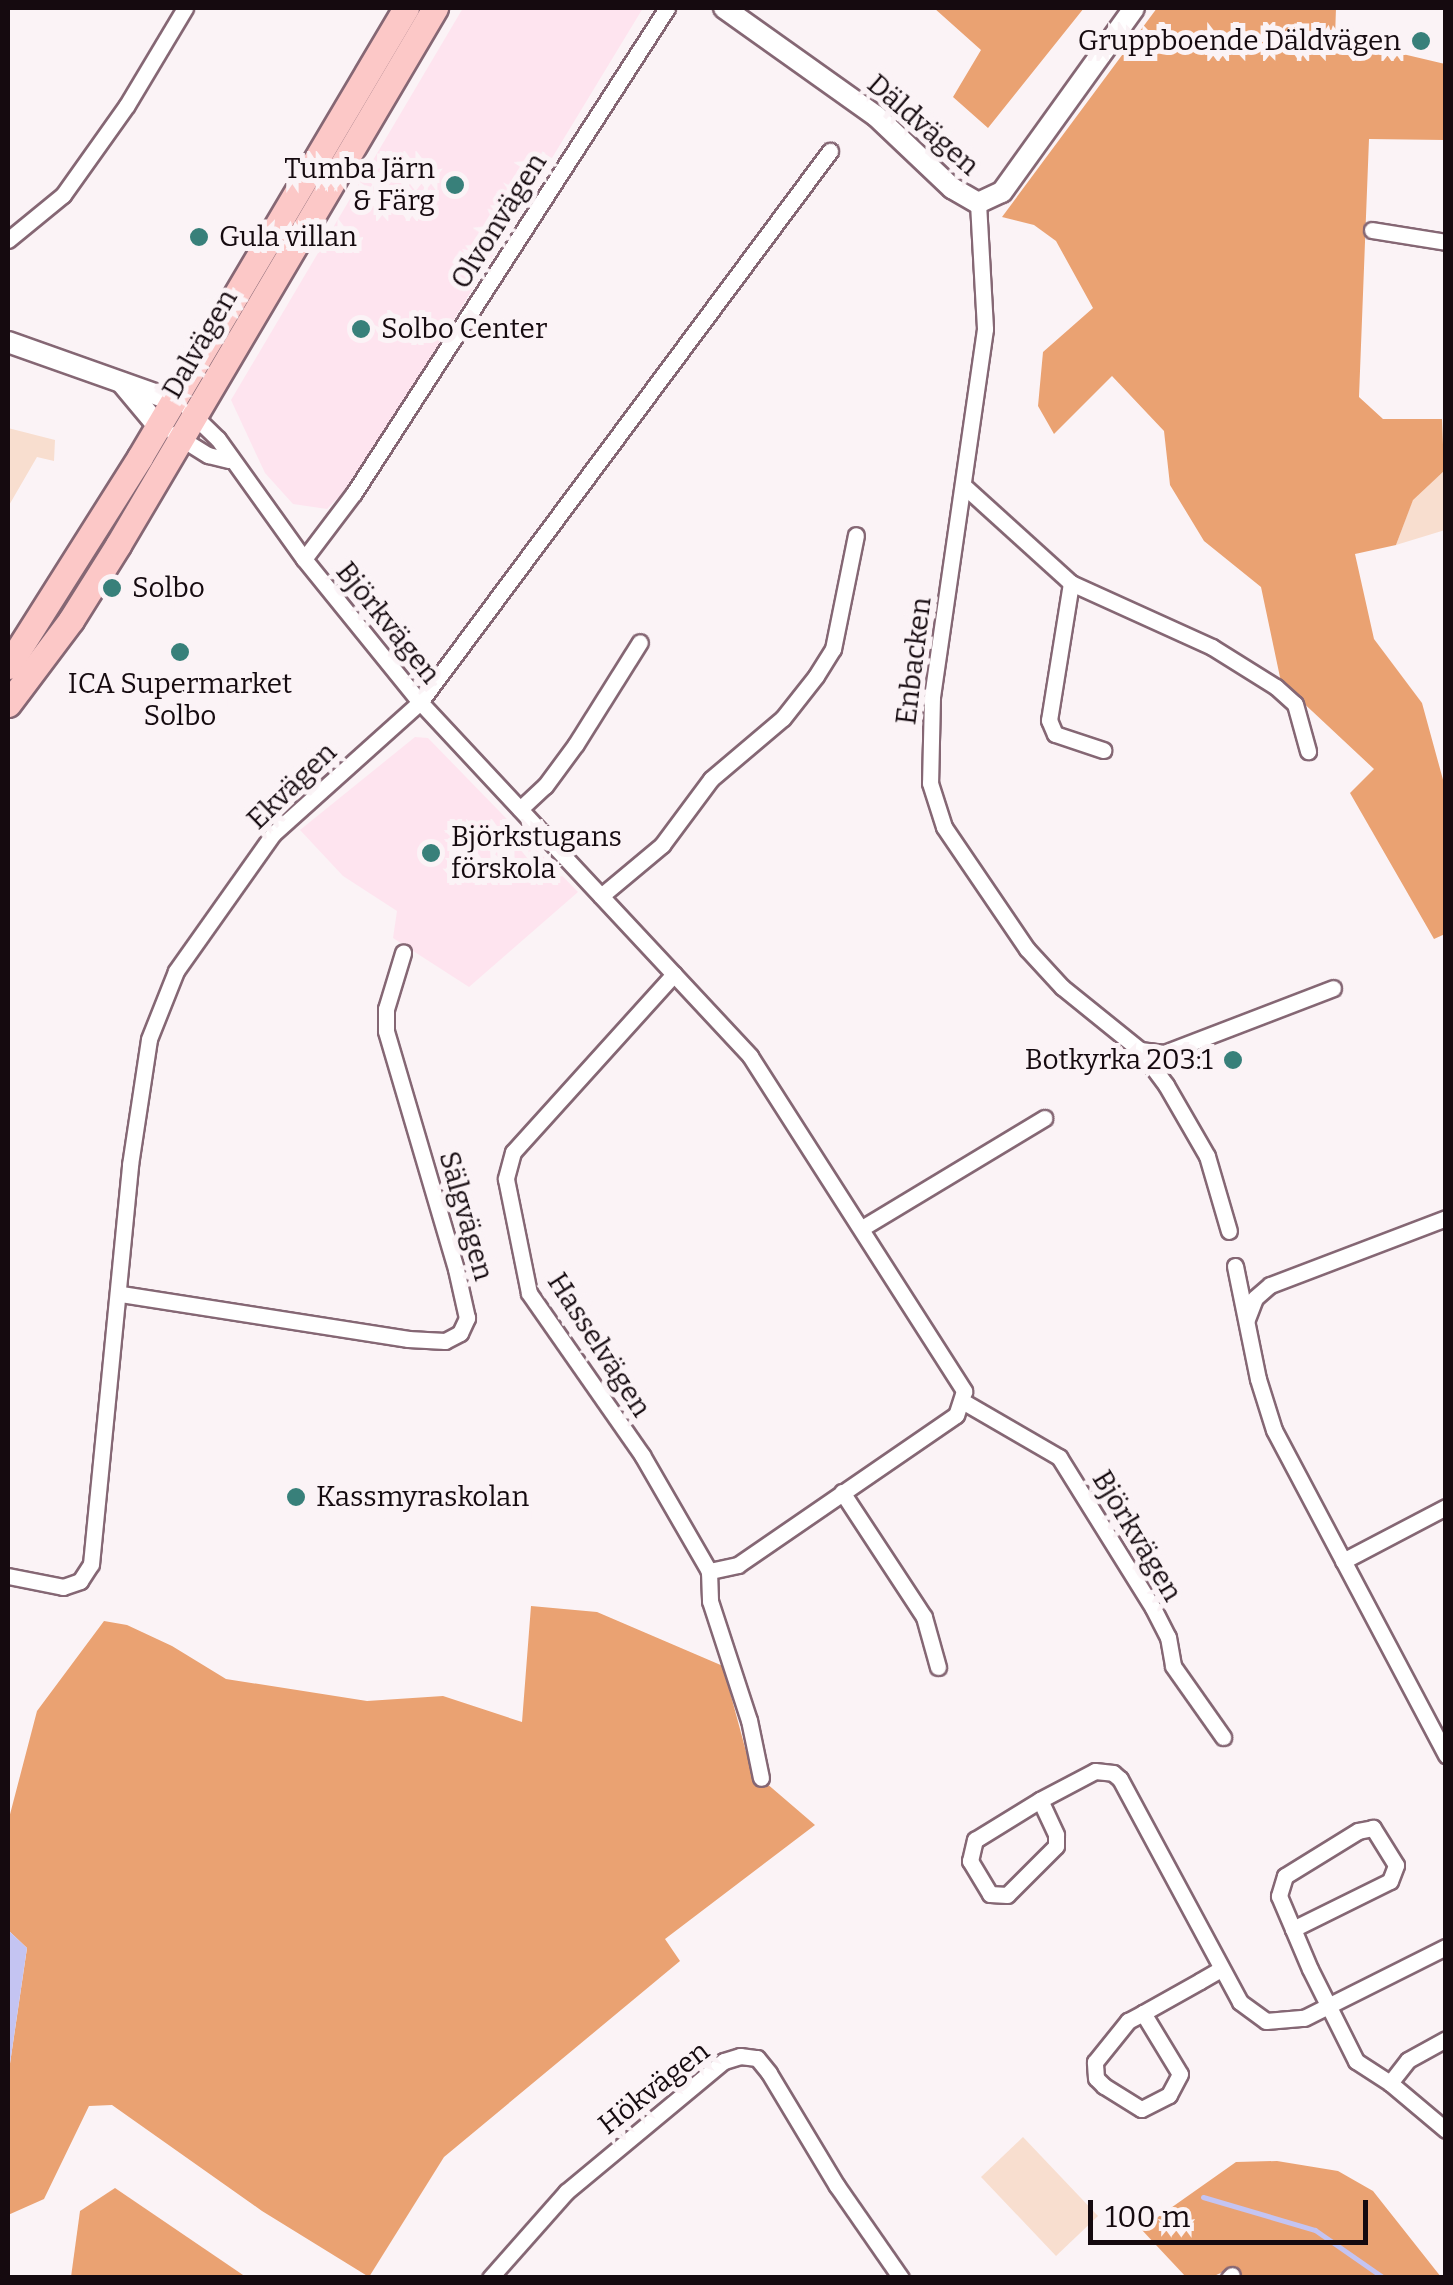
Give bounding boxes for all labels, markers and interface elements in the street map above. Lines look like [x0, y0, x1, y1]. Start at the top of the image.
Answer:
place label: Gruppboende Däldvägen [1078, 24, 1401, 58]
marker: Gruppboende Däldvägen [1410, 30, 1432, 52]
street label: Däldvägen [860, 67, 986, 183]
street label: Olvonvägen [444, 147, 554, 295]
place label: Tumba Järn & Färg [284, 152, 435, 218]
marker: Tumba Järn & Färg [444, 174, 466, 196]
place label: Gula villan [219, 220, 357, 254]
marker: Gula villan [188, 226, 210, 248]
street label: Dalvägen [155, 284, 245, 404]
place label: Solbo Center [381, 312, 547, 346]
marker: Solbo Center [350, 318, 372, 340]
street label: Björkvägen [329, 555, 447, 691]
place label: Solbo [132, 571, 205, 605]
marker: Solbo [101, 577, 123, 599]
street label: Enbacken [890, 595, 938, 727]
marker: ICA Supermarket Solbo [169, 641, 191, 663]
place label: ICA Supermarket Solbo [68, 667, 292, 733]
street label: Ekvägen [240, 735, 344, 837]
place label: Björkstugans förskola [451, 820, 622, 886]
marker: Björkstugans förskola [420, 842, 442, 864]
place label: Botkyrka 203:1 [1025, 1043, 1213, 1077]
marker: Botkyrka 203:1 [1222, 1049, 1244, 1071]
street label: Sälgvägen [432, 1148, 500, 1284]
street label: Hasselvägen [540, 1267, 658, 1423]
street label: Björkvägen [1085, 1465, 1189, 1607]
place label: Kassmyraskolan [316, 1480, 529, 1514]
marker: Kassmyraskolan [285, 1486, 307, 1508]
street label: Hökvägen [592, 2034, 716, 2142]
scale bar [1093, 2180, 1373, 2242]
text: 100 m [1105, 2199, 1190, 2235]

